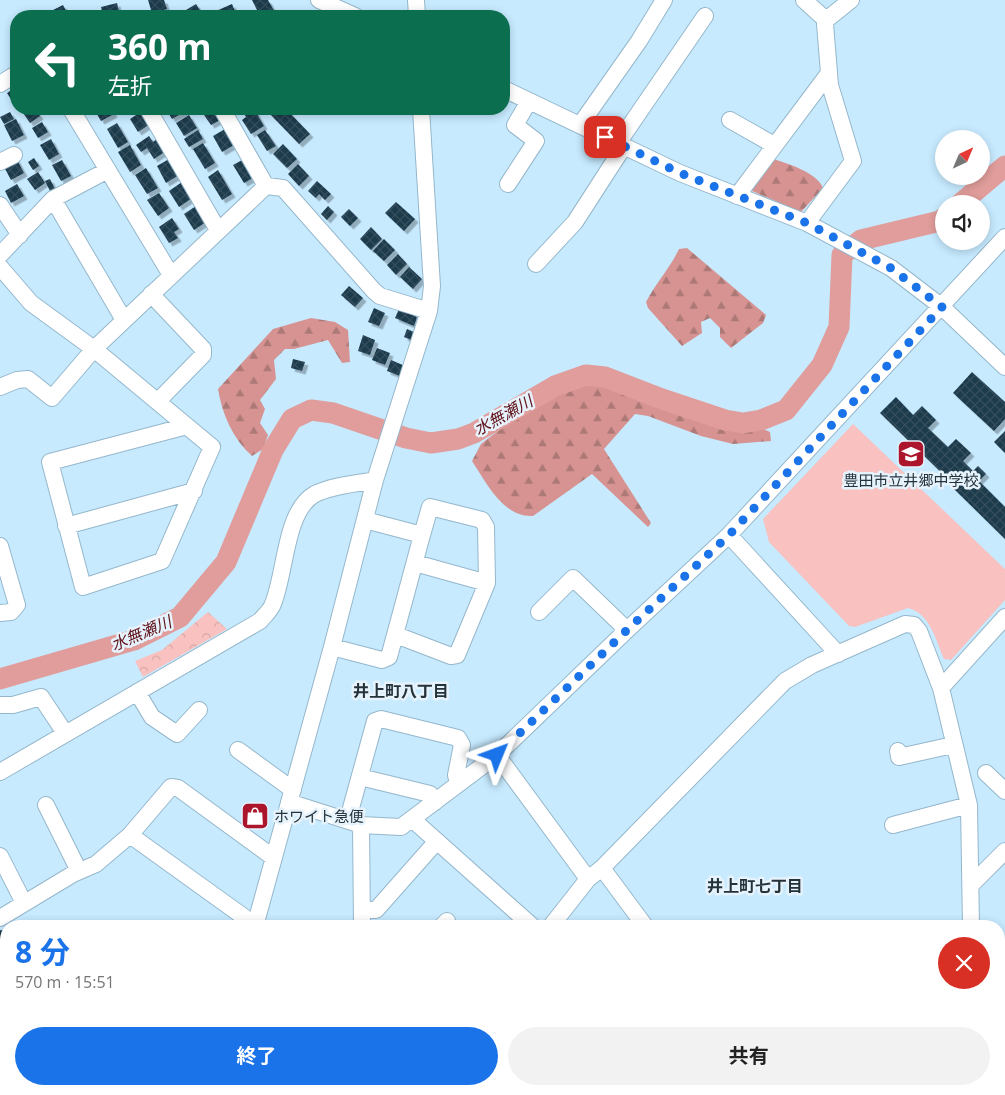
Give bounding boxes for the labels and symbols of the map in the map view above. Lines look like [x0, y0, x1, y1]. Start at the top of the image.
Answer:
pin [584, 116, 626, 158]
north arrow [935, 130, 990, 185]
water label: 水無瀬川 [470, 389, 538, 440]
school or university icon: 豊田市立井郷中学校 [896, 439, 926, 469]
place label: 豊田市立井郷中学校 [843, 470, 979, 490]
water label: 水無瀬川 [107, 610, 177, 656]
district label: 井上町八丁目 [353, 680, 449, 702]
position arrow [470, 728, 522, 780]
shop icon: ホワイト急便 [240, 801, 270, 831]
place label: ホワイト急便 [274, 806, 364, 826]
district label: 井上町七丁目 [707, 875, 803, 897]

